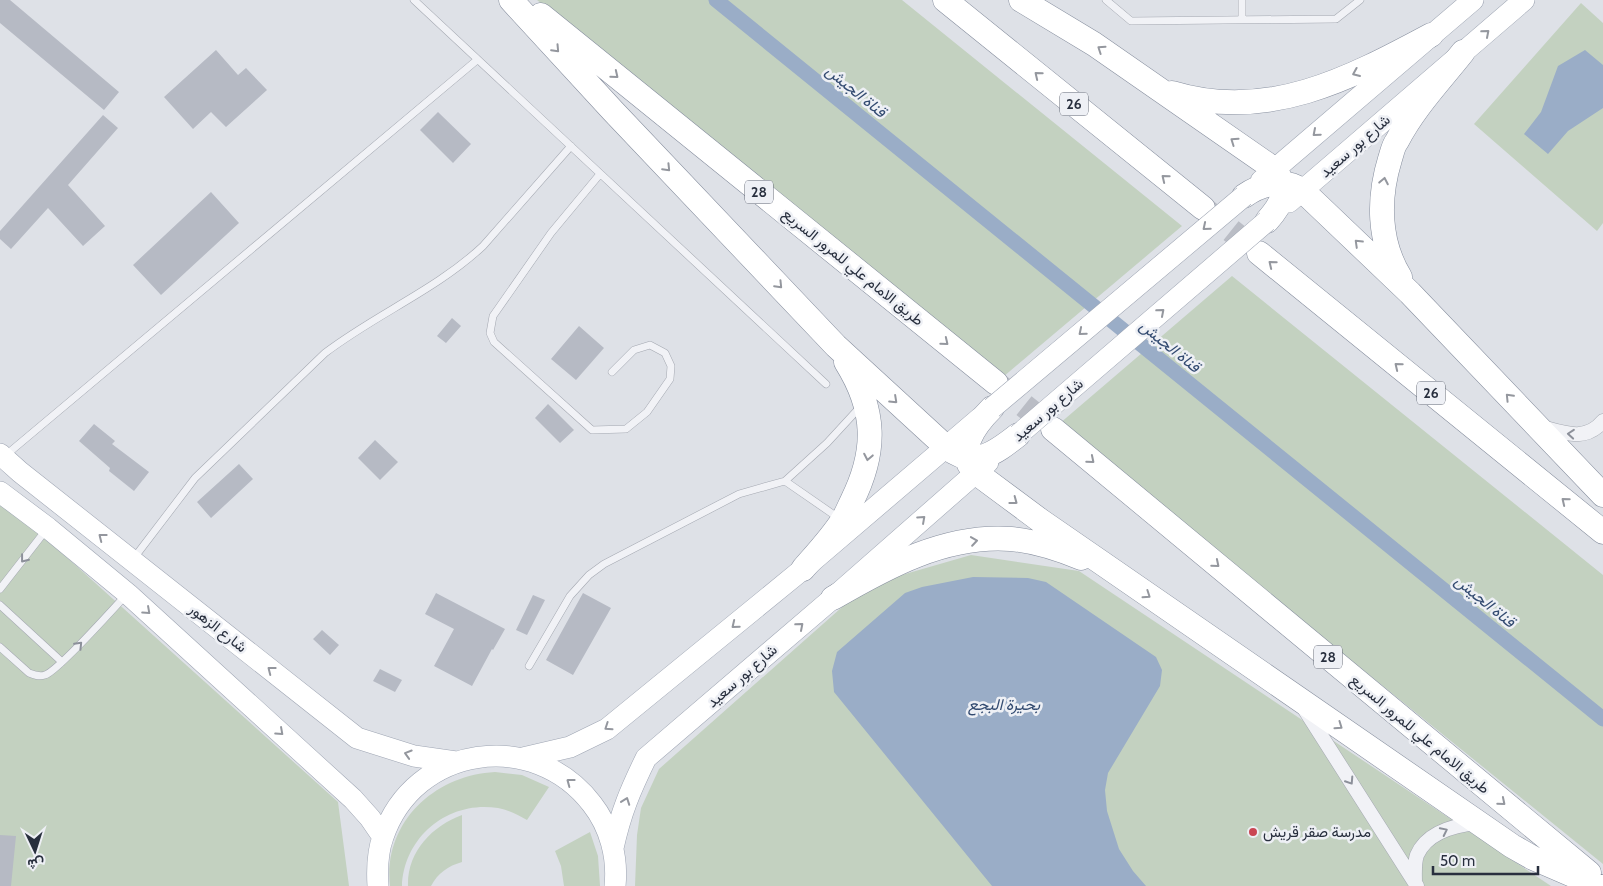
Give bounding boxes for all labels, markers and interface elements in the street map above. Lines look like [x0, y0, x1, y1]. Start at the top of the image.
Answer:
one-way arrow [1480, 30, 1489, 39]
one-way arrow [550, 43, 559, 52]
one-way arrow [1097, 46, 1106, 55]
water label: قناة الجيش [821, 61, 891, 123]
one-way arrow [1352, 66, 1361, 77]
one-way arrow [609, 69, 618, 77]
one-way arrow [1035, 72, 1044, 81]
road number: 26 [1060, 92, 1088, 116]
street label: شارع بور سعيد [1316, 111, 1395, 183]
one-way arrow [1313, 128, 1322, 136]
one-way arrow [1230, 138, 1240, 147]
one-way arrow [661, 162, 670, 171]
one-way arrow [1161, 174, 1170, 183]
one-way arrow [1379, 177, 1389, 186]
road number: 28 [745, 180, 773, 203]
street label: طريق الامام علي للمرور السريع [776, 205, 927, 333]
one-way arrow [1203, 222, 1212, 231]
one-way arrow [1355, 240, 1364, 249]
one-way arrow [1268, 260, 1277, 269]
one-way arrow [773, 280, 782, 289]
one-way arrow [1155, 309, 1164, 318]
water label: قناة الجيش [1135, 316, 1205, 378]
one-way arrow [1079, 326, 1088, 335]
one-way arrow [940, 337, 949, 346]
one-way arrow [1395, 363, 1404, 371]
street label: شارع بور سعيد [1009, 375, 1088, 447]
road number: 26 [1417, 382, 1445, 404]
one-way arrow [1506, 393, 1515, 402]
one-way arrow [889, 394, 898, 403]
one-way arrow [1567, 428, 1575, 439]
one-way arrow [863, 452, 874, 461]
one-way arrow [1085, 455, 1094, 463]
one-way arrow [1008, 496, 1017, 504]
one-way arrow [1562, 499, 1571, 507]
one-way arrow [916, 516, 925, 525]
one-way arrow [99, 534, 108, 542]
one-way arrow [970, 537, 978, 547]
one-way arrow [21, 553, 30, 563]
one-way arrow [1210, 558, 1219, 567]
water label: قناة الجيش [1450, 571, 1520, 633]
one-way arrow [1141, 589, 1151, 598]
street label: شارع الزهور [184, 599, 251, 658]
one-way arrow [141, 605, 150, 614]
one-way arrow [732, 620, 741, 628]
one-way arrow [794, 623, 803, 632]
one-way arrow [73, 641, 82, 650]
street label: شارع بور سعيد [703, 641, 782, 713]
road number: 28 [1314, 646, 1342, 669]
one-way arrow [268, 667, 277, 675]
street label: طريق الامام علي للمرور السريع [1344, 670, 1493, 801]
water label: بحيرة البجع [968, 695, 1041, 716]
one-way arrow [1333, 720, 1343, 729]
one-way arrow [605, 721, 614, 730]
one-way arrow [274, 726, 283, 735]
one-way arrow [404, 749, 412, 759]
one-way arrow [1344, 776, 1353, 785]
one-way arrow [566, 779, 576, 788]
one-way arrow [1497, 796, 1506, 805]
one-way arrow [620, 798, 630, 806]
place label: مدرسة صقر قريش [1263, 823, 1371, 842]
north arrow [10, 826, 60, 876]
marker: مدرسة صقر قريش [1247, 826, 1259, 838]
one-way arrow [1439, 827, 1448, 837]
scale bar [1433, 844, 1538, 876]
text: 50 m [1440, 852, 1475, 870]
text: ش [27, 854, 45, 874]

